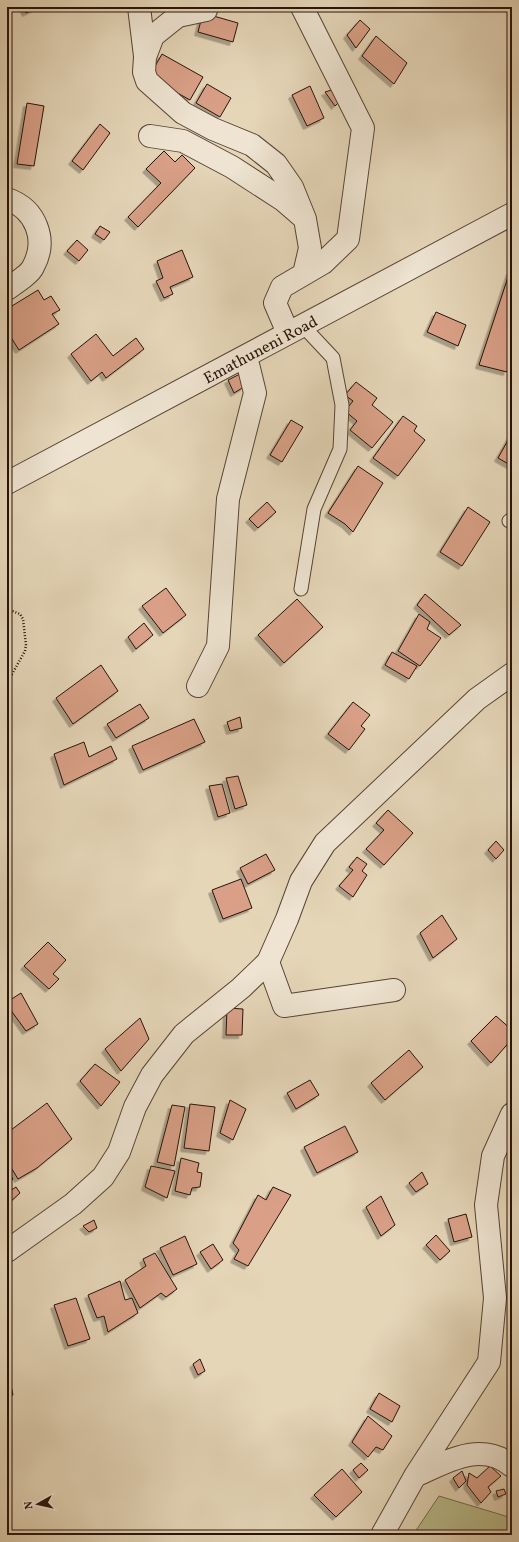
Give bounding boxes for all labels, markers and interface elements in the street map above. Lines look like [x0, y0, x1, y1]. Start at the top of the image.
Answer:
street label: Emathuneni Road [200, 311, 322, 390]
north arrow [18, 1484, 58, 1524]
text: N [22, 1500, 38, 1510]

